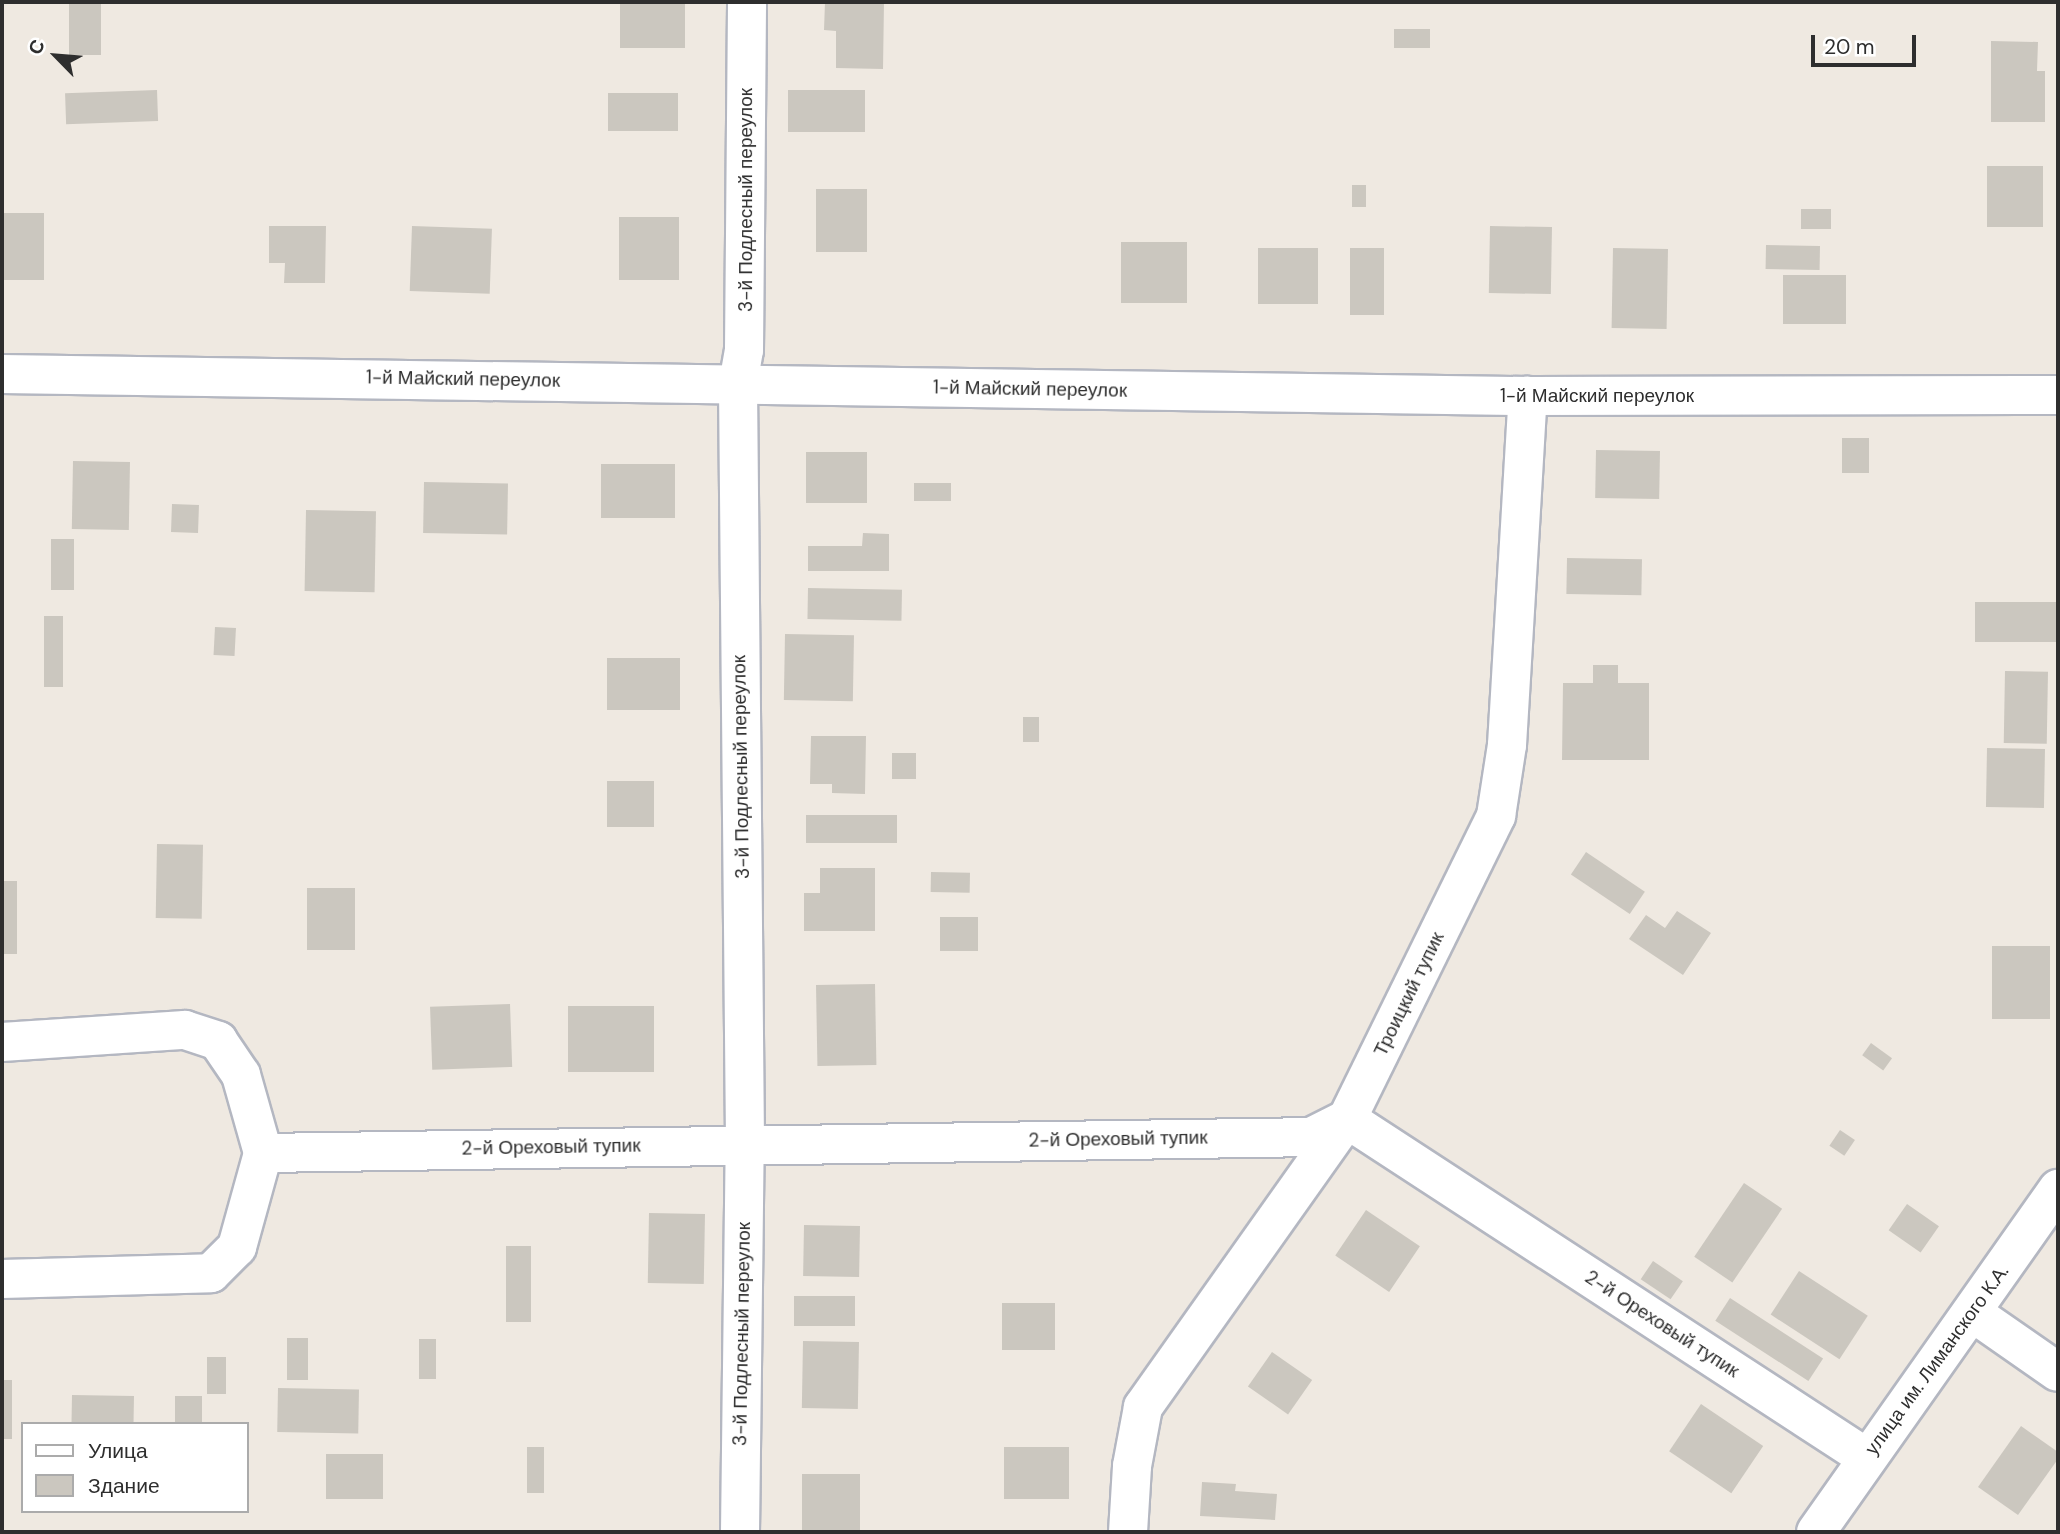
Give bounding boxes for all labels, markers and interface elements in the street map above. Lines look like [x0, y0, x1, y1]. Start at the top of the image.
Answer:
north arrow [21, 21, 91, 91]
scale bar [1815, 21, 1920, 65]
text: 20 m [1824, 33, 1875, 61]
text: С [22, 35, 51, 58]
street label: 3-й Подлесный переулок [735, 88, 757, 312]
street label: 1-й Майский переулок [366, 366, 560, 392]
street label: 1-й Майский переулок [933, 376, 1127, 402]
street label: 1-й Майский переулок [1500, 385, 1694, 407]
street label: 3-й Подлесный переулок [728, 655, 754, 879]
street label: Троицкий тупик [1369, 928, 1449, 1060]
street label: 2-й Ореховый тупик [1028, 1126, 1208, 1152]
street label: 2-й Ореховый тупик [461, 1134, 641, 1160]
street label: 3-й Подлесный переулок [729, 1222, 755, 1446]
street label: улица им. Лиманского К.А. [1860, 1261, 2014, 1459]
street label: 2-й Ореховый тупик [1581, 1266, 1743, 1382]
legend [21, 1422, 248, 1513]
text: Улица [88, 1437, 148, 1465]
text: Здание [88, 1472, 160, 1500]

